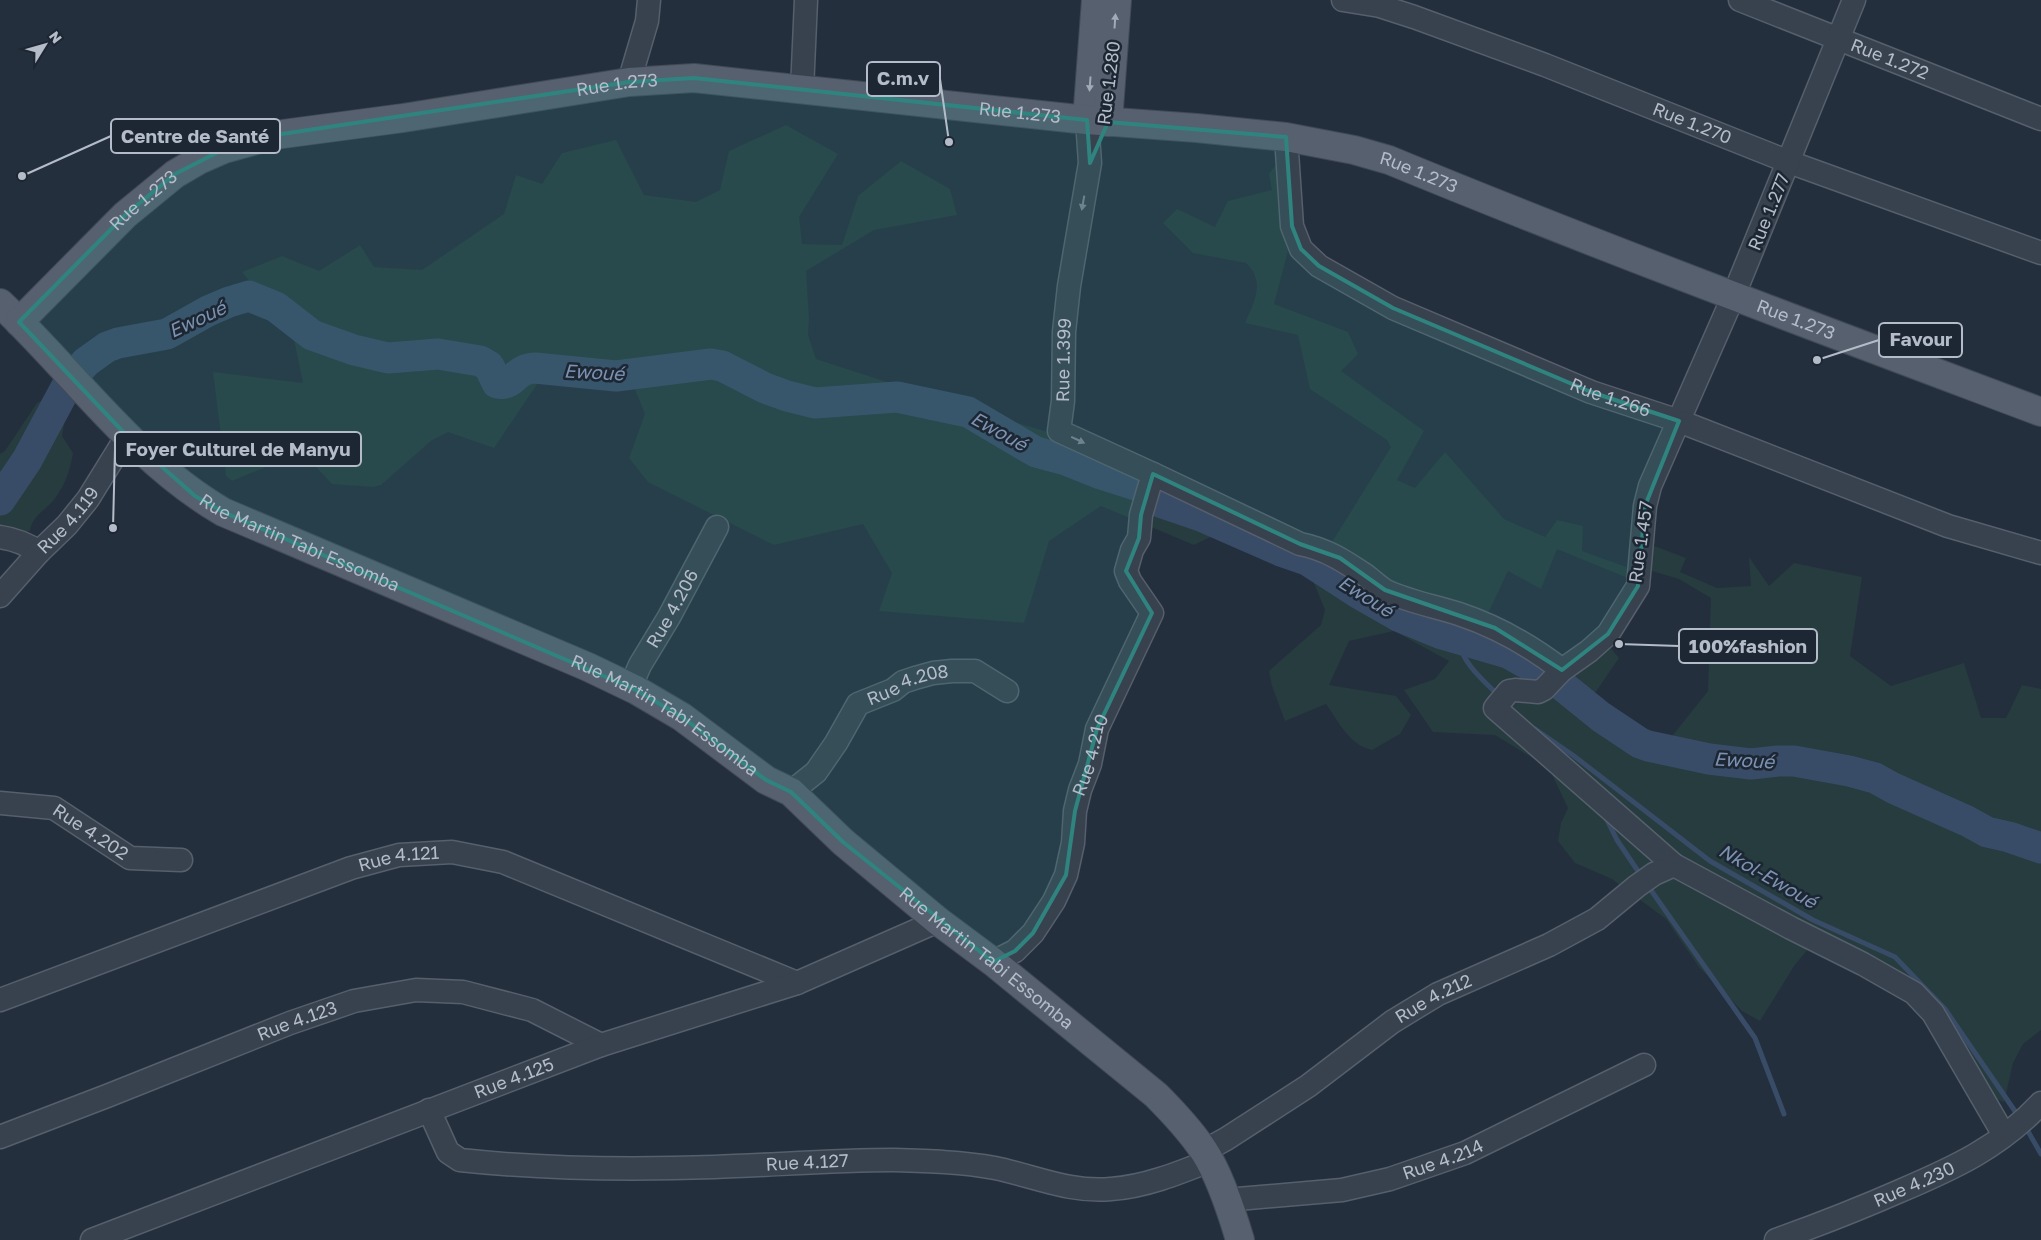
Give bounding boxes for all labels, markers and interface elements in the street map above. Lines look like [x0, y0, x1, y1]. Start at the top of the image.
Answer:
one-way arrow [1112, 13, 1120, 29]
north arrow [20, 20, 70, 70]
text: N [46, 28, 66, 46]
street label: Rue 1.272 [1848, 33, 1932, 84]
street label: Rue 1.280 [1092, 40, 1124, 126]
callout: C.m.v [867, 62, 940, 96]
text: C.m.v [877, 66, 930, 89]
street label: Rue 1.273 [574, 68, 659, 100]
one-way arrow [1086, 76, 1094, 92]
street label: Rue 1.273 [978, 97, 1062, 127]
street label: Rue 1.270 [1650, 97, 1735, 148]
callout: Centre de Santé [111, 119, 280, 153]
text: Centre de Santé [121, 124, 269, 147]
street label: Rue 1.273 [1377, 146, 1461, 197]
street label: Rue 1.273 [104, 165, 181, 235]
street label: Rue 1.277 [1743, 170, 1794, 253]
one-way arrow [1078, 196, 1086, 212]
street label: Rue 1.273 [1754, 294, 1839, 344]
water label: Ewoué [165, 295, 231, 342]
street label: Rue 1.399 [1051, 317, 1075, 402]
callout: Favour [1879, 323, 1962, 357]
text: Favour [1890, 327, 1953, 350]
water label: Ewoué [563, 358, 627, 385]
street label: Rue 1.266 [1567, 372, 1654, 421]
water label: Ewoué [967, 406, 1033, 456]
callout: Foyer Culturel de Manyu [115, 432, 361, 466]
one-way arrow [1071, 436, 1085, 444]
text: Foyer Culturel de Manyu [125, 437, 351, 460]
street label: Rue 4.119 [32, 482, 103, 558]
street label: Rue Martin Tabi Essomba [196, 488, 403, 596]
street label: Rue 1.457 [1623, 499, 1657, 584]
street label: Rue 4.206 [641, 565, 702, 652]
water label: Ewoué [1335, 570, 1400, 622]
callout: 100%fashion [1679, 629, 1817, 663]
text: 100%fashion [1689, 634, 1807, 657]
street label: Rue Martin Tabi Essomba [568, 649, 763, 781]
street label: Rue 4.208 [863, 659, 949, 709]
street label: Rue 4.210 [1067, 710, 1113, 799]
water label: Ewoué [1713, 746, 1777, 773]
street label: Rue 4.202 [49, 798, 133, 864]
water label: Nkol-Ewoué [1715, 838, 1823, 914]
street label: Rue 4.121 [356, 841, 440, 876]
street label: Rue Martin Tabi Essomba [895, 881, 1078, 1033]
street label: Rue 4.212 [1391, 969, 1475, 1028]
street label: Rue 4.123 [253, 996, 340, 1045]
street label: Rue 4.125 [471, 1052, 557, 1103]
street label: Rue 4.214 [1399, 1134, 1487, 1184]
street label: Rue 4.127 [765, 1149, 849, 1175]
street label: Rue 4.230 [1870, 1156, 1958, 1211]

